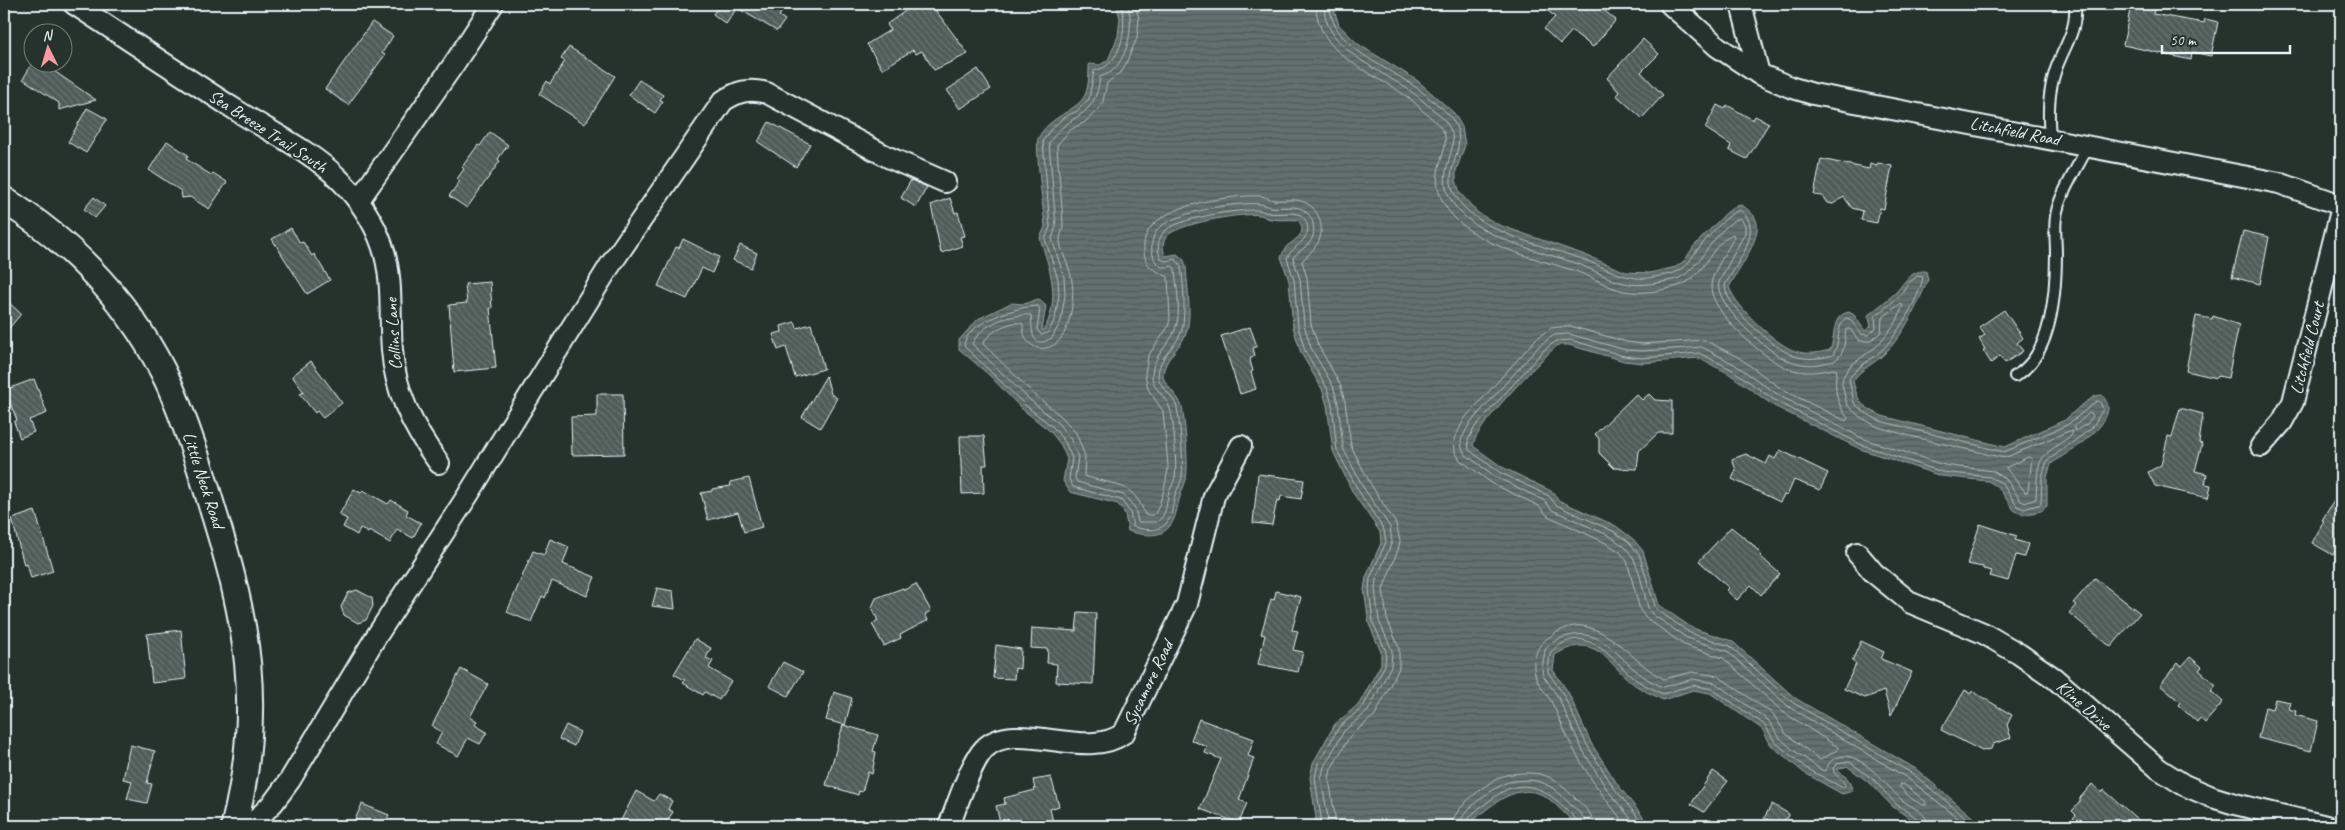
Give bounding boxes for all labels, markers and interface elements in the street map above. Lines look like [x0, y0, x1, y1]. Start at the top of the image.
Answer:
north arrow [22, 22, 72, 72]
scale bar [2162, 22, 2290, 54]
text: N [42, 26, 54, 44]
text: 50 m [2170, 31, 2197, 50]
street label: Sea Breeze Trail South [205, 84, 332, 178]
street label: Litchfield Road [1968, 112, 2065, 151]
street label: Collins Lane [379, 296, 406, 371]
street label: Litchfield Court [2285, 298, 2330, 396]
street label: Little Neck Road [178, 429, 231, 534]
street label: Sycamore Road [1118, 634, 1179, 729]
street label: Kline Drive [2052, 675, 2117, 736]

